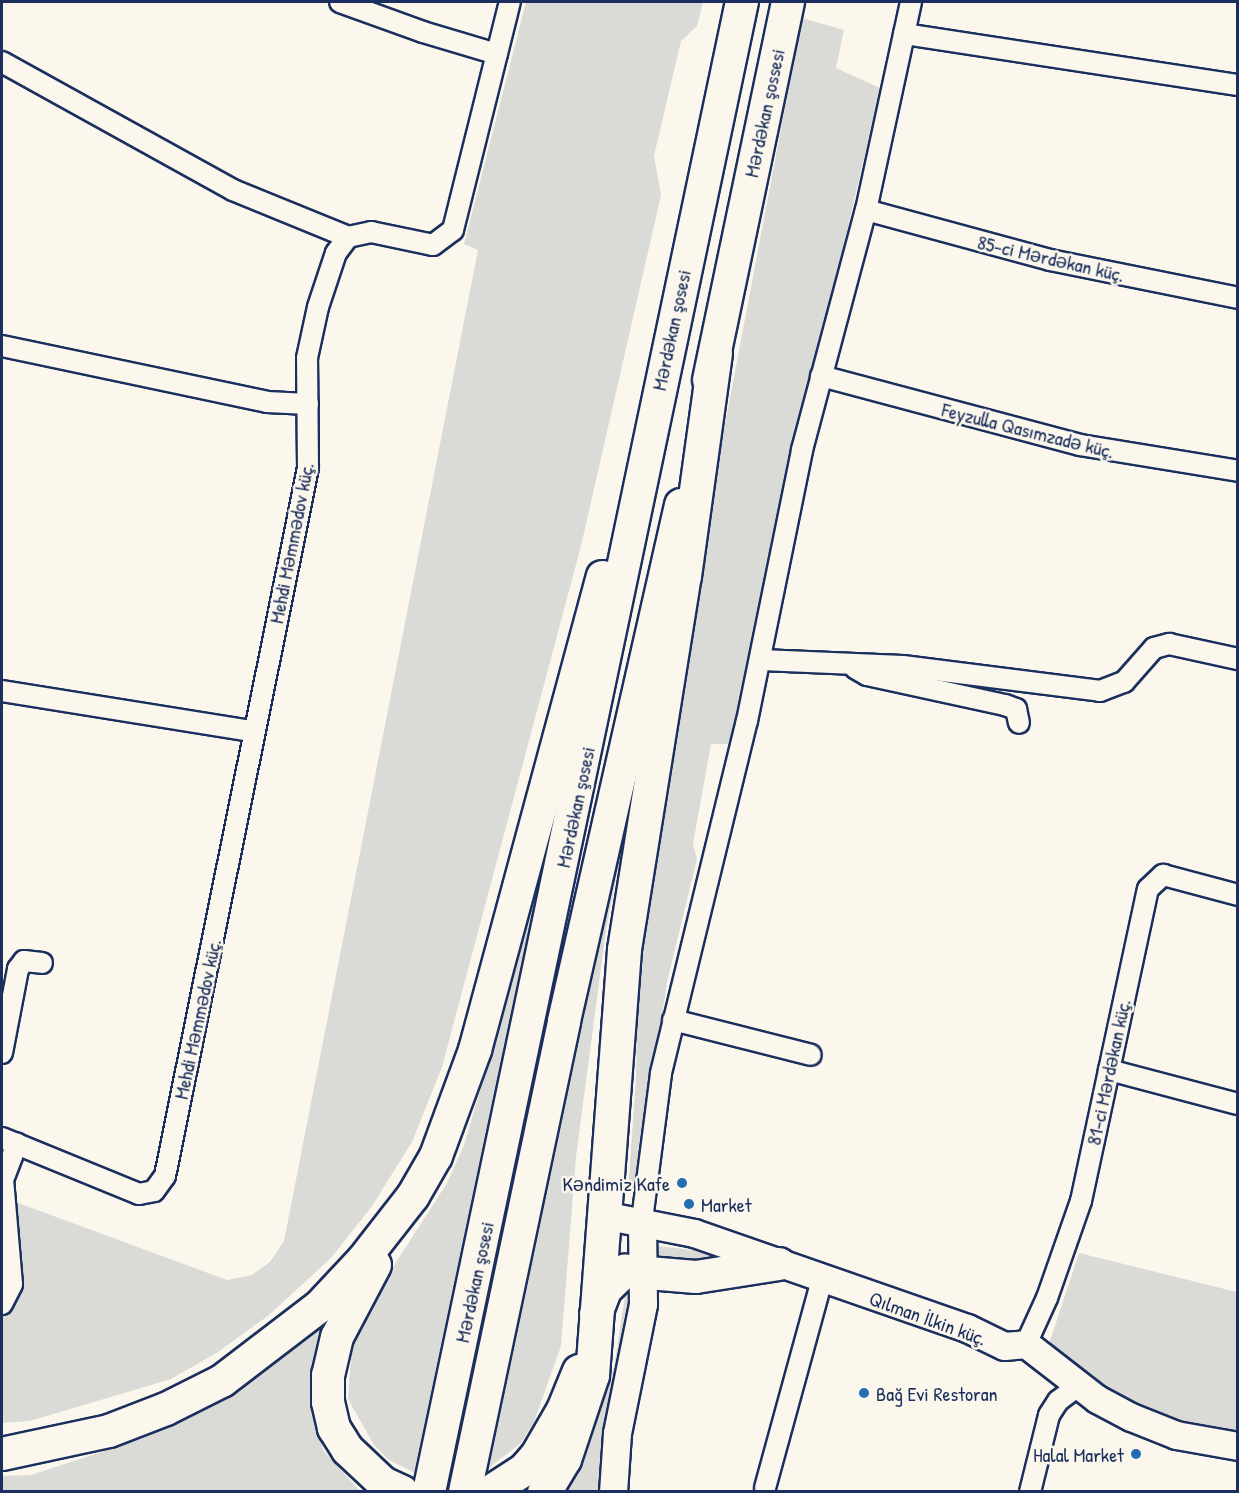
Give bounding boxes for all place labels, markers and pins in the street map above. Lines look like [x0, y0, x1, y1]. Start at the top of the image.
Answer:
place label: Kəndimiz Kafe [562, 1171, 670, 1195]
marker: Kəndimiz Kafe [675, 1176, 689, 1190]
place label: Market [701, 1192, 752, 1216]
marker: Market [682, 1197, 696, 1211]
place label: Bağ Evi Restoran [876, 1381, 998, 1405]
marker: Bağ Evi Restoran [857, 1386, 871, 1400]
place label: Halal Market [1033, 1442, 1124, 1466]
marker: Halal Market [1129, 1447, 1143, 1461]

